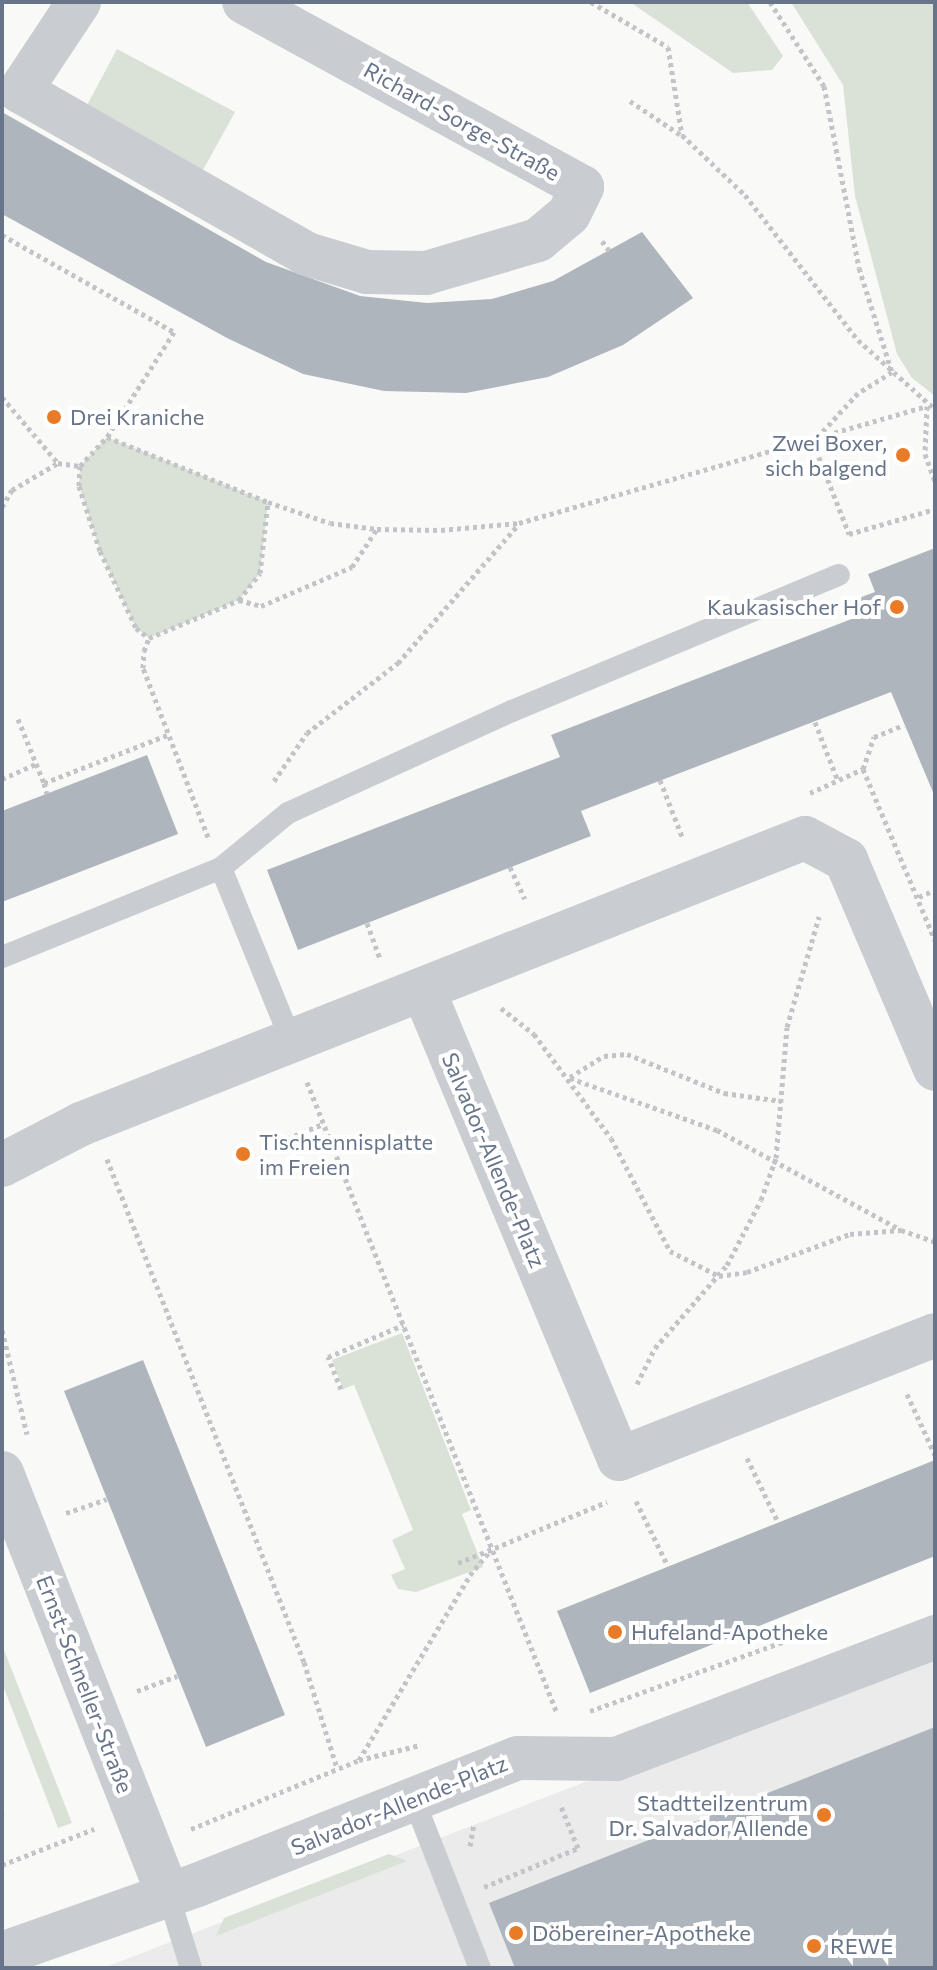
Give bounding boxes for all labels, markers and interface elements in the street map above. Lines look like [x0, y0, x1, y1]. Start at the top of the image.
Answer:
street label: Richard-Sorge-Straße [359, 56, 565, 186]
place label: Drei Kraniche [70, 404, 204, 430]
marker: Drei Kraniche [45, 408, 63, 426]
place label: Zwei Boxer, sich balgend [765, 429, 887, 480]
marker: Zwei Boxer, sich balgend [894, 446, 912, 464]
place label: Kaukasischer Hof [707, 594, 881, 620]
marker: Kaukasischer Hof [888, 598, 906, 616]
street label: Salvador-Allende-Platz [437, 1048, 551, 1272]
place label: Tischtennisplatte im Freien [259, 1128, 433, 1180]
marker: Tischtennisplatte im Freien [234, 1145, 252, 1163]
street label: Ernst-Schneller-Straße [31, 1571, 139, 1797]
place label: Hufeland-Apotheke [631, 1619, 828, 1645]
marker: Hufeland-Apotheke [606, 1623, 624, 1641]
street label: Salvador-Allende-Platz [287, 1749, 511, 1861]
place label: Stadtteilzentrum Dr. Salvador Allende [608, 1789, 808, 1840]
marker: Stadtteilzentrum Dr. Salvador Allende [815, 1806, 833, 1824]
place label: Döbereiner-Apotheke [532, 1920, 751, 1946]
marker: Döbereiner-Apotheke [507, 1924, 525, 1942]
place label: REWE [830, 1933, 893, 1959]
marker: REWE [805, 1937, 823, 1955]

